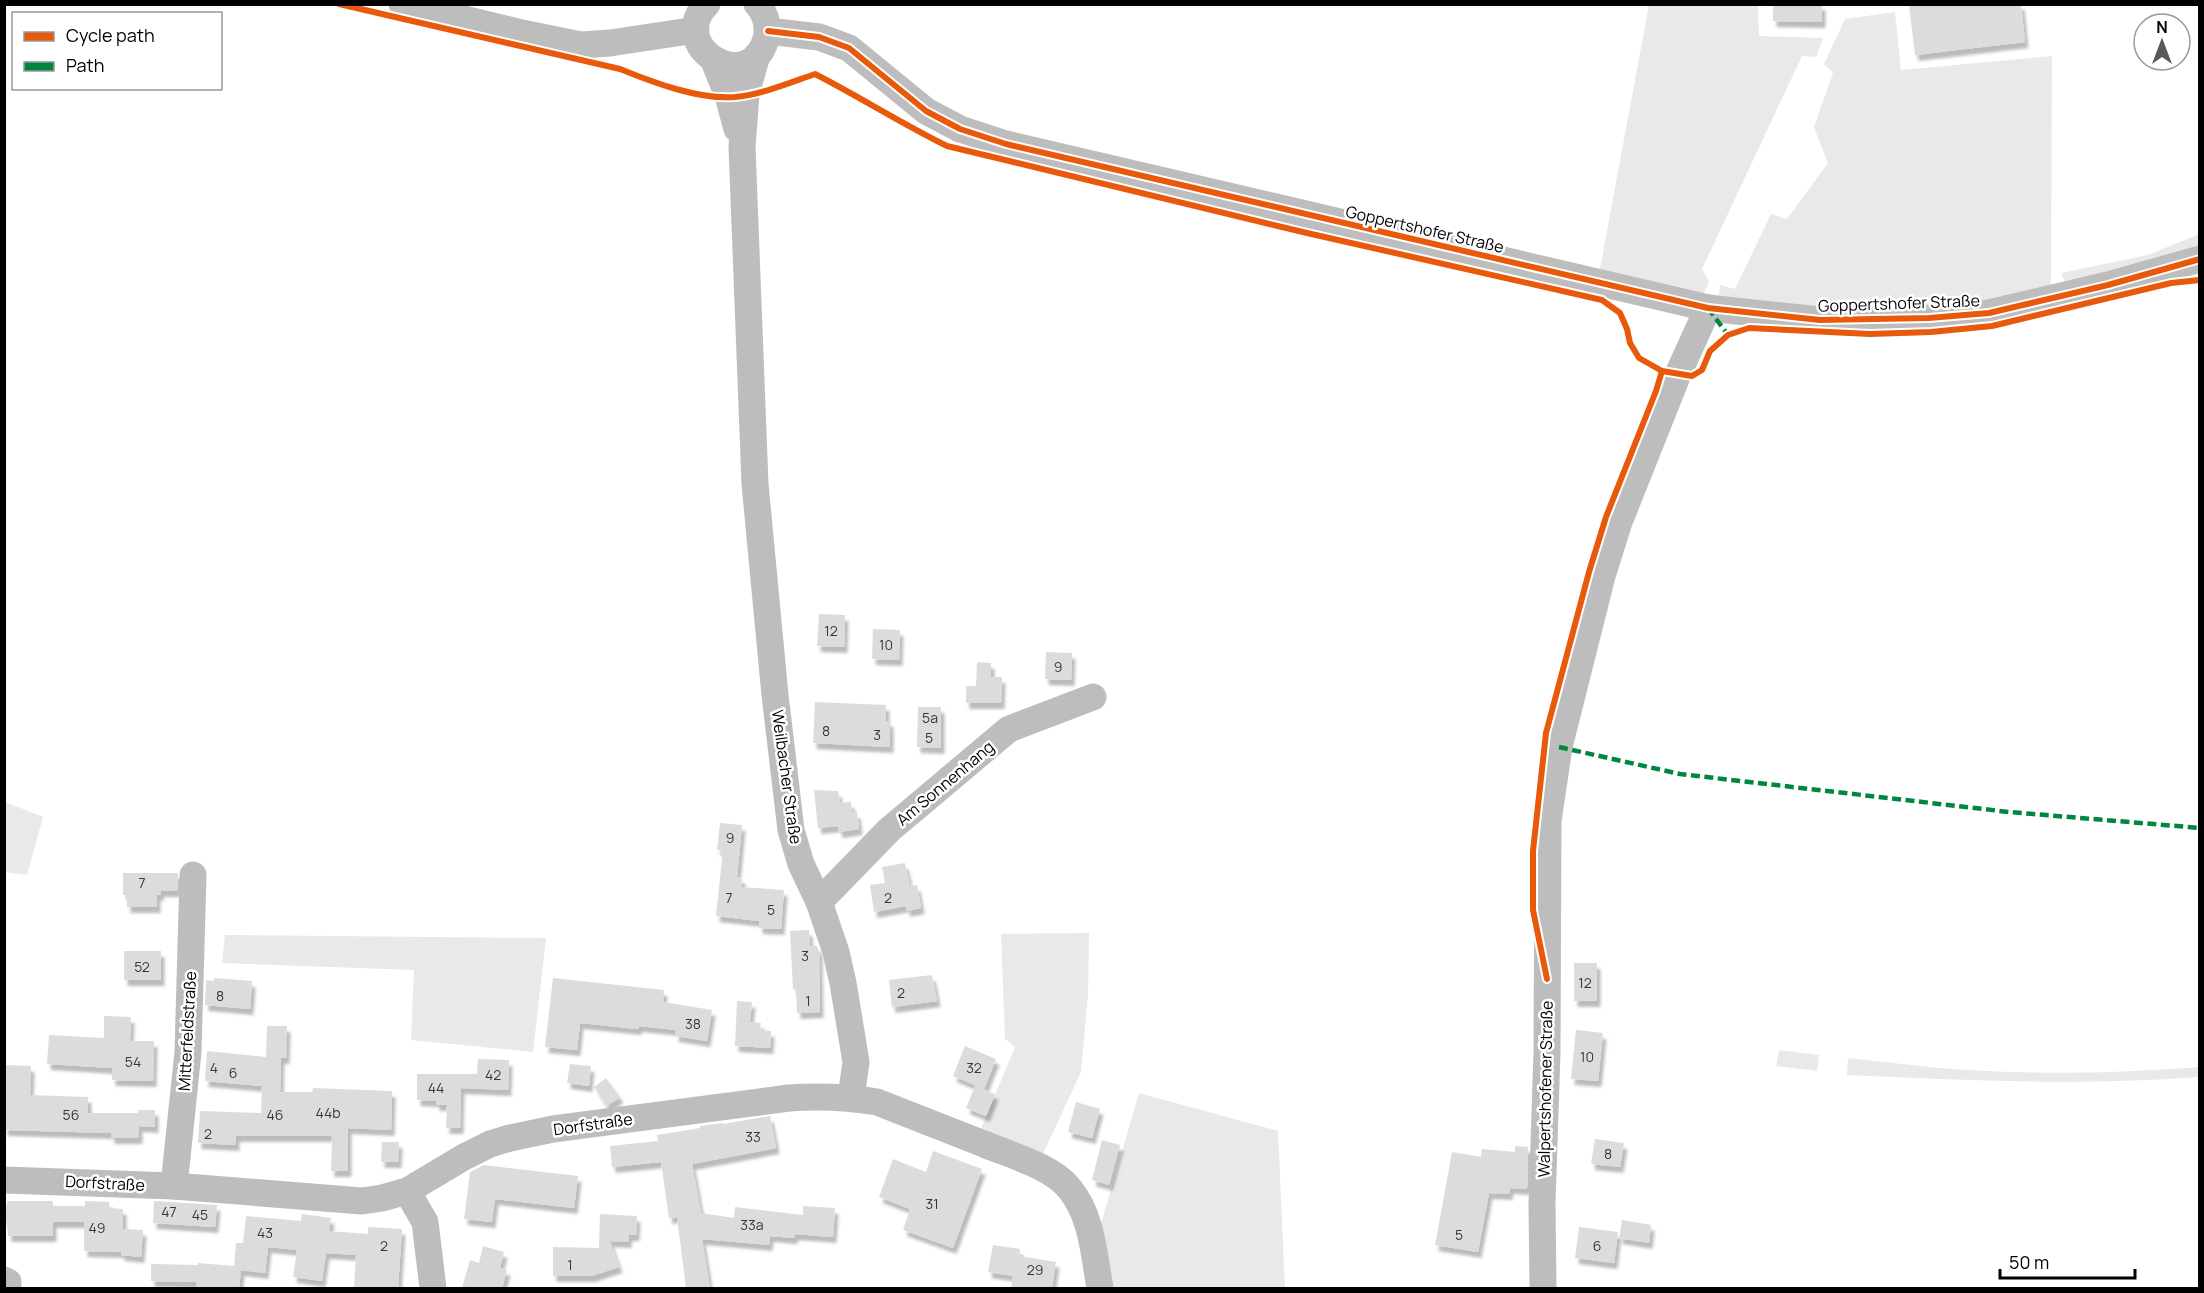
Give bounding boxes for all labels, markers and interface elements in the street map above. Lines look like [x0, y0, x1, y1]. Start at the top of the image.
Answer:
legend [12, 12, 222, 90]
north arrow [2132, 12, 2192, 72]
text: N [2156, 16, 2168, 38]
text: Cycle path [66, 23, 155, 47]
text: Path [66, 53, 104, 77]
street label: Goppertshofer Straße [1344, 200, 1506, 258]
street label: Goppertshofer Straße [1818, 289, 1980, 317]
house number: 12 [824, 621, 838, 640]
house number: 10 [879, 635, 893, 654]
house number: 9 [1054, 657, 1062, 676]
street label: Weilbacher Straße [767, 708, 807, 846]
house number: 5a [922, 708, 938, 727]
house number: 8 [822, 721, 830, 740]
house number: 3 [873, 725, 881, 744]
house number: 5 [925, 728, 933, 747]
street label: Am Sonnenhang [892, 736, 998, 830]
house number: 9 [726, 828, 734, 847]
house number: 7 [138, 873, 146, 892]
house number: 7 [725, 888, 733, 907]
house number: 2 [884, 888, 892, 907]
house number: 5 [767, 900, 775, 919]
house number: 3 [801, 946, 809, 965]
house number: 52 [134, 957, 150, 976]
street label: Mitterfeldstraße [173, 970, 201, 1092]
house number: 12 [1578, 973, 1592, 992]
house number: 2 [897, 983, 905, 1002]
house number: 8 [216, 986, 224, 1005]
house number: 1 [805, 991, 811, 1010]
street label: Walpertshofener Straße [1532, 1000, 1558, 1178]
house number: 38 [685, 1014, 701, 1033]
house number: 10 [1580, 1047, 1594, 1066]
house number: 54 [125, 1052, 141, 1071]
house number: 4 [210, 1058, 218, 1077]
house number: 32 [966, 1058, 982, 1077]
house number: 6 [229, 1063, 237, 1082]
house number: 42 [485, 1065, 501, 1084]
house number: 44 [428, 1078, 444, 1097]
house number: 44b [316, 1103, 340, 1122]
house number: 56 [63, 1105, 79, 1124]
house number: 46 [267, 1105, 283, 1124]
street label: Dorfstraße [552, 1108, 634, 1140]
house number: 2 [204, 1124, 212, 1143]
house number: 33 [745, 1127, 761, 1146]
house number: 8 [1604, 1144, 1612, 1163]
street label: Dorfstraße [65, 1170, 145, 1196]
house number: 31 [925, 1194, 939, 1213]
house number: 47 [161, 1202, 177, 1221]
house number: 45 [192, 1205, 208, 1224]
house number: 33a [740, 1215, 764, 1234]
house number: 49 [89, 1218, 105, 1237]
house number: 43 [257, 1223, 273, 1242]
house number: 5 [1455, 1225, 1463, 1244]
house number: 2 [380, 1236, 388, 1255]
house number: 6 [1593, 1236, 1601, 1255]
scale bar [2000, 1242, 2135, 1280]
text: 50 m [2009, 1250, 2049, 1274]
house number: 1 [567, 1255, 573, 1274]
house number: 29 [1027, 1260, 1043, 1279]

